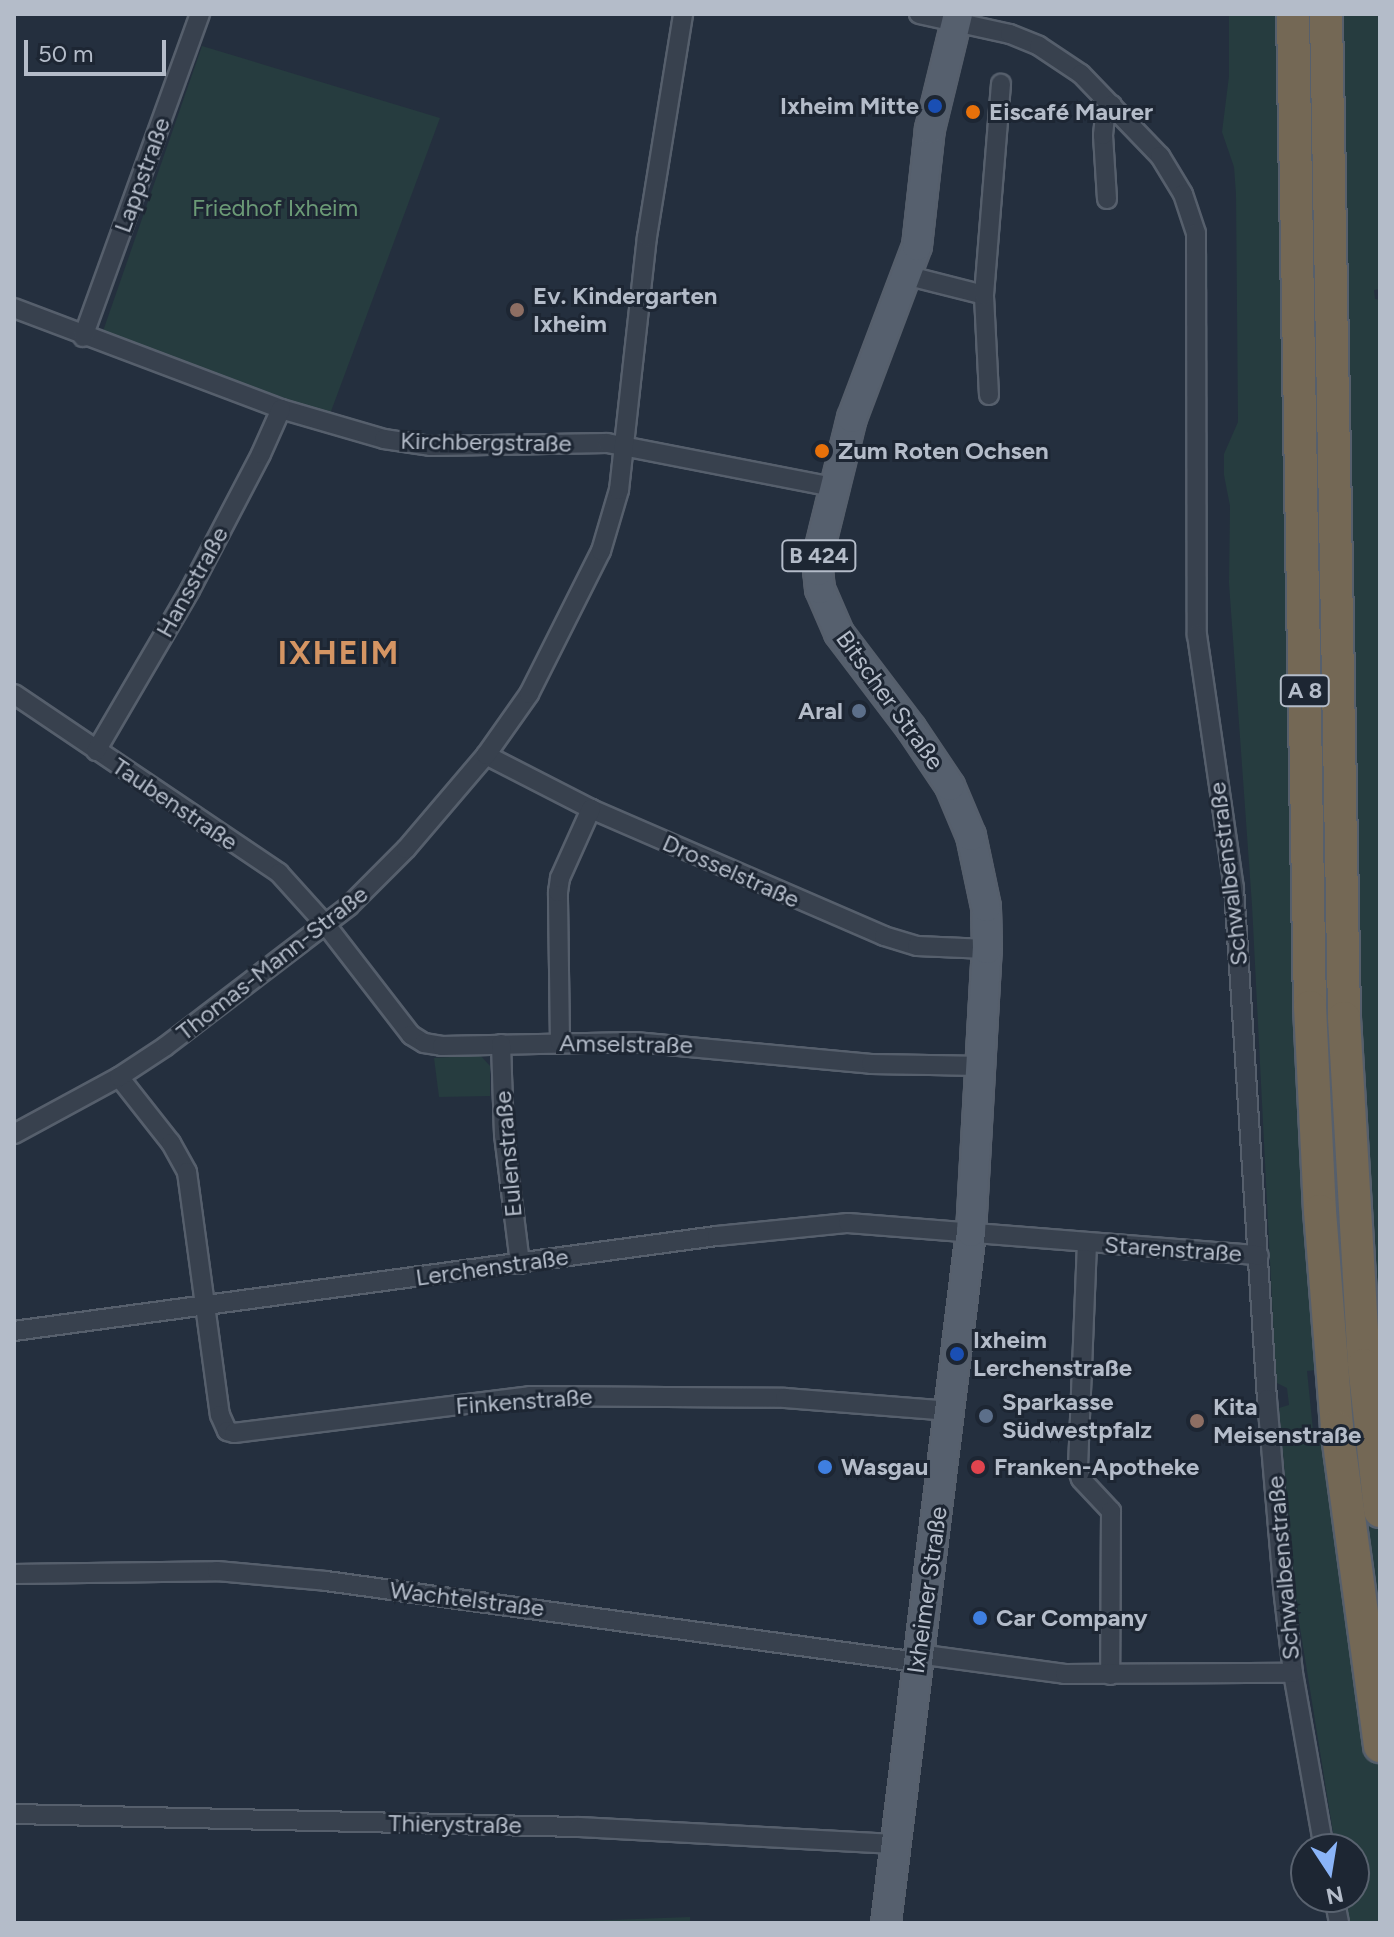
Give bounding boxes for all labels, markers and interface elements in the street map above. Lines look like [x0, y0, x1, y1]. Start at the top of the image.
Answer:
scale bar [28, 24, 170, 74]
text: 50 m [38, 39, 94, 68]
place label: Ixheim Mitte [780, 92, 919, 120]
marker: Ixheim Mitte [926, 97, 944, 115]
place label: Eiscafé Maurer [989, 98, 1153, 126]
marker: Eiscafé Maurer [964, 103, 982, 121]
street label: Lappstraße [108, 114, 176, 236]
park label: Friedhof Ixheim [192, 194, 358, 222]
place label: Ev. Kindergarten Ixheim [533, 282, 717, 338]
marker: Ev. Kindergarten Ixheim [508, 301, 526, 319]
street label: Kirchbergstraße [400, 426, 572, 458]
place label: Zum Roten Ochsen [838, 437, 1049, 465]
marker: Zum Roten Ochsen [813, 442, 831, 460]
street label: Hansstraße [150, 522, 234, 642]
road number: B 424 [781, 538, 857, 574]
street label: Bitscher Straße [830, 625, 950, 775]
district label: IXHEIM [278, 634, 400, 672]
road number: A 8 [1279, 673, 1331, 709]
place label: Aral [798, 697, 843, 725]
marker: Aral [850, 702, 868, 720]
street label: Taubenstraße [107, 751, 243, 857]
street label: Schwalbenstraße [1202, 781, 1254, 967]
street label: Drosselstraße [658, 828, 804, 914]
street label: Thomas-Mann-Straße [171, 879, 373, 1047]
street label: Amselstraße [559, 1028, 693, 1060]
street label: Eulenstraße [488, 1090, 528, 1218]
street label: Starenstraße [1103, 1230, 1243, 1268]
street label: Lerchenstraße [414, 1242, 570, 1292]
place label: Ixheim Lerchenstraße [973, 1326, 1132, 1382]
marker: Ixheim Lerchenstraße [948, 1345, 966, 1363]
street label: Finkenstraße [455, 1382, 593, 1420]
place label: Sparkasse Südwestpfalz [1002, 1388, 1152, 1444]
place label: Kita Meisenstraße [1213, 1393, 1361, 1449]
marker: Sparkasse Südwestpfalz [977, 1407, 995, 1425]
marker: Kita Meisenstraße [1188, 1412, 1206, 1430]
place label: Wasgau [841, 1453, 928, 1481]
place label: Franken-Apotheke [994, 1453, 1199, 1481]
marker: Wasgau [816, 1458, 834, 1476]
marker: Franken-Apotheke [969, 1458, 987, 1476]
street label: Schwalbenstraße [1261, 1475, 1305, 1661]
street label: Ixheimer Straße [901, 1505, 953, 1675]
street label: Wachtelstraße [388, 1575, 546, 1623]
place label: Car Company [996, 1604, 1148, 1632]
marker: Car Company [971, 1609, 989, 1627]
street label: Thierystraße [388, 1808, 522, 1840]
north arrow [1290, 1833, 1370, 1913]
text: N [1324, 1880, 1346, 1910]

